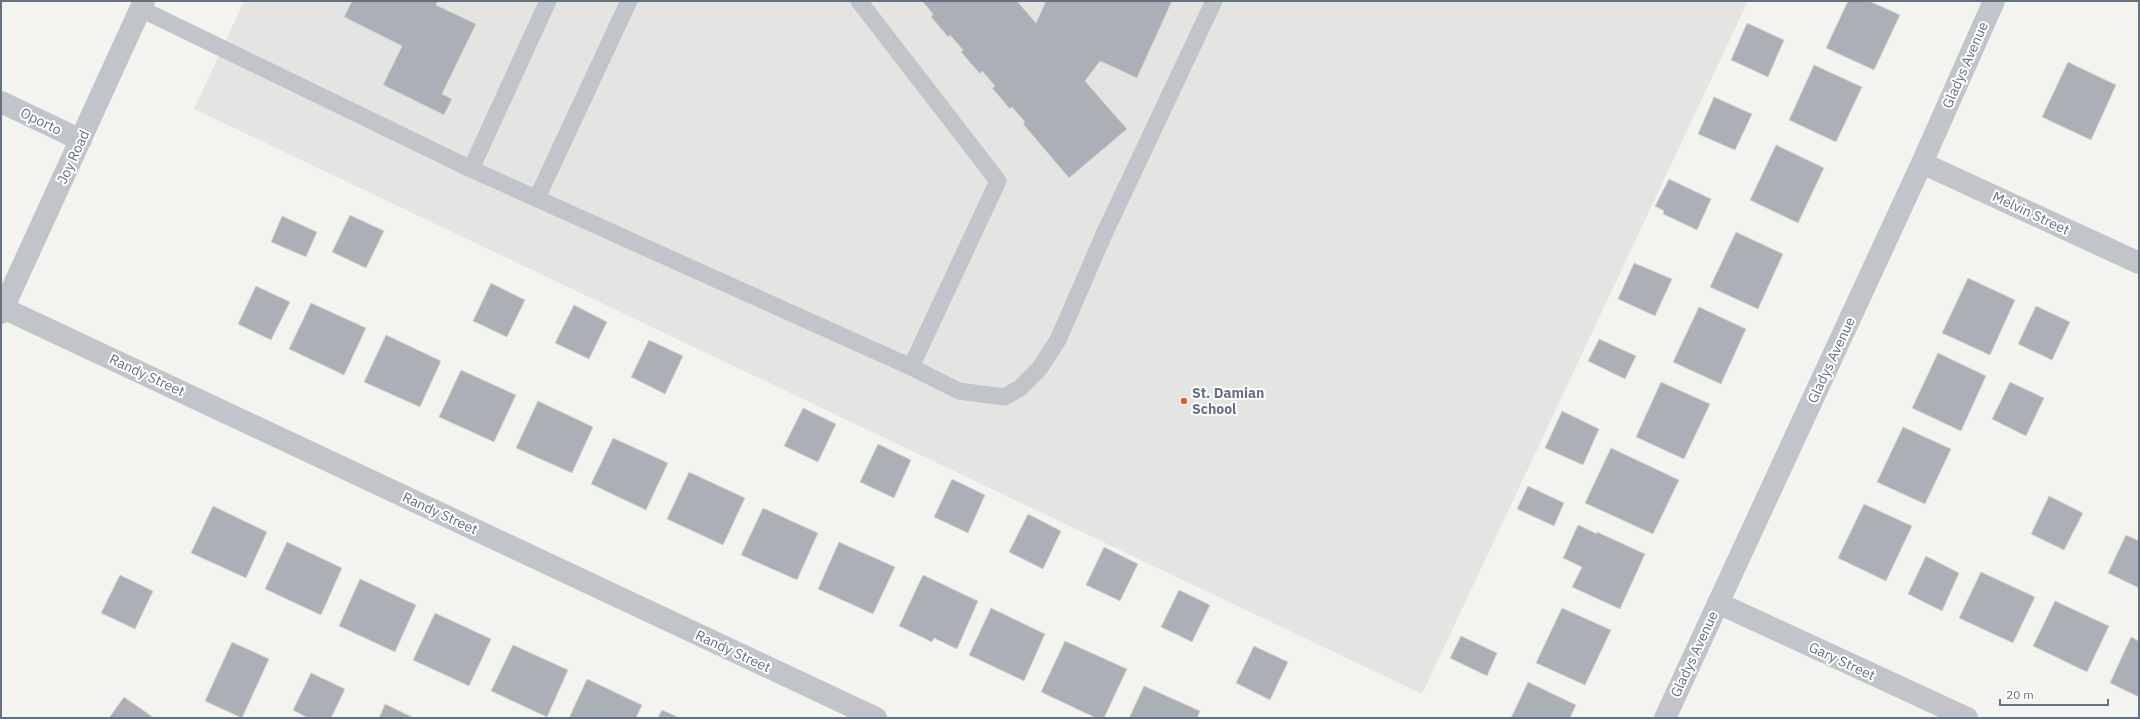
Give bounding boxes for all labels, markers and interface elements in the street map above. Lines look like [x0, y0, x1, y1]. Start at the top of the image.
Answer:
street label: Gladys Avenue [1938, 19, 1992, 111]
street label: Oporto [17, 103, 65, 139]
street label: Joy Road [53, 127, 93, 187]
street label: Melvin Street [1990, 187, 2072, 239]
street label: Gladys Avenue [1803, 314, 1859, 406]
street label: Randy Street [106, 350, 188, 400]
place label: St. Damian School [1192, 384, 1264, 418]
marker: St. Damian School [1179, 396, 1189, 406]
street label: Randy Street [399, 488, 481, 538]
street label: Gladys Avenue [1666, 608, 1722, 700]
street label: Randy Street [692, 626, 774, 676]
street label: Gary Street [1806, 638, 1878, 684]
scale bar [2000, 681, 2108, 707]
text: 20 m [2006, 687, 2034, 702]

